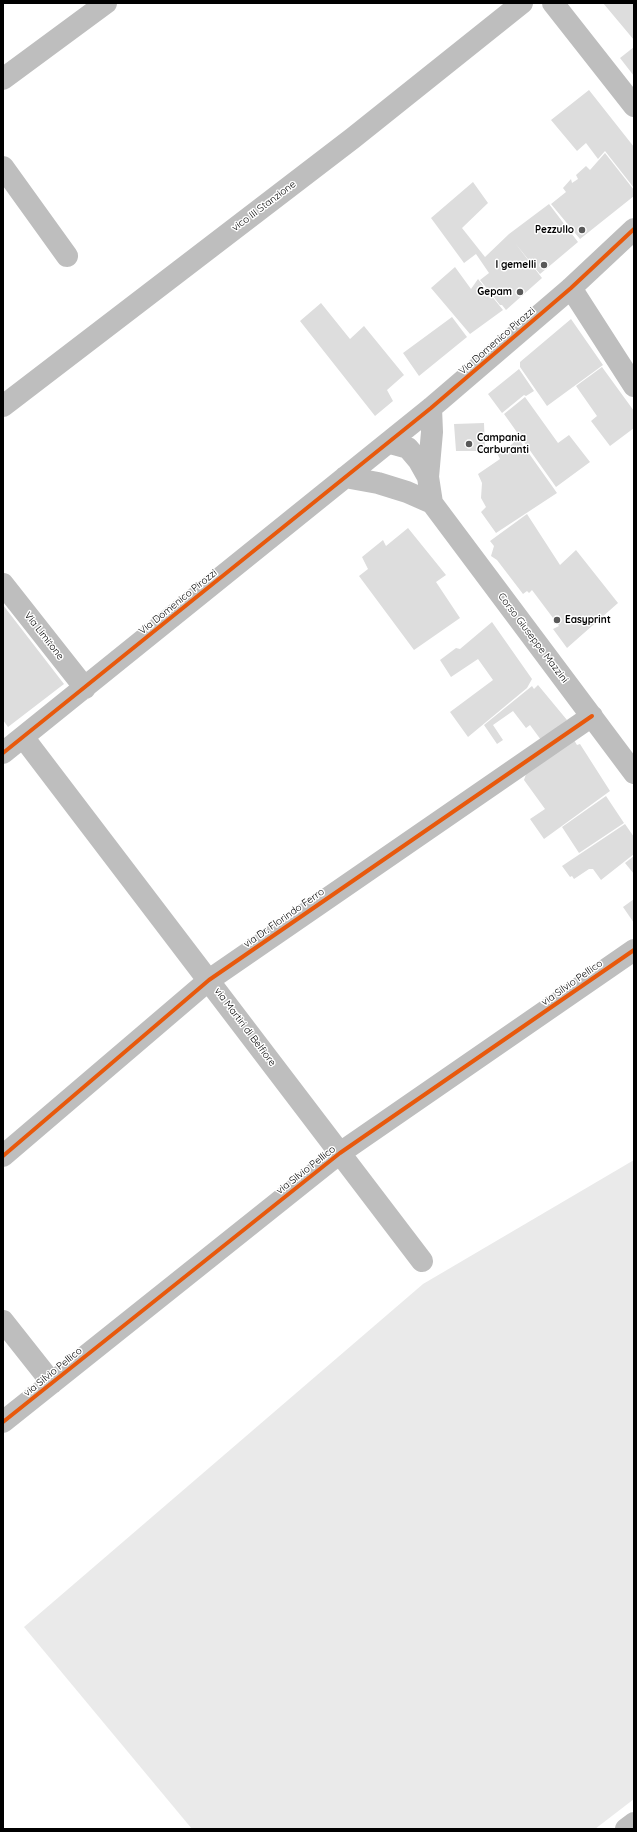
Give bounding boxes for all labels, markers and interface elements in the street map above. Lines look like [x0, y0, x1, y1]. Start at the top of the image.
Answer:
street label: vico III Stanzione [230, 178, 298, 234]
place label: Pezzullo [535, 224, 574, 236]
marker: Pezzullo [577, 225, 587, 235]
place label: I gemelli [495, 259, 536, 271]
marker: I gemelli [539, 260, 549, 270]
place label: Gepam [477, 286, 512, 298]
marker: Gepam [515, 287, 525, 297]
street label: Via Domenico Pirozzi [456, 305, 538, 377]
place label: Campania Carburanti [477, 432, 529, 456]
marker: Campania Carburanti [464, 439, 474, 449]
street label: Via Domenico Pirozzi [137, 567, 219, 637]
street label: Corso Giuseppe Mazzini [495, 591, 571, 685]
street label: Via Limitone [22, 610, 66, 662]
place label: Easyprint [565, 614, 611, 626]
marker: Easyprint [552, 615, 562, 625]
street label: via Dr. Florindo Ferro [241, 886, 327, 950]
street label: via Silvio Pellico [539, 958, 605, 1008]
street label: via Martiri di Belfiore [212, 985, 278, 1069]
street label: via Silvio Pellico [274, 1143, 338, 1197]
street label: via Silvio Pellico [21, 1345, 85, 1399]

